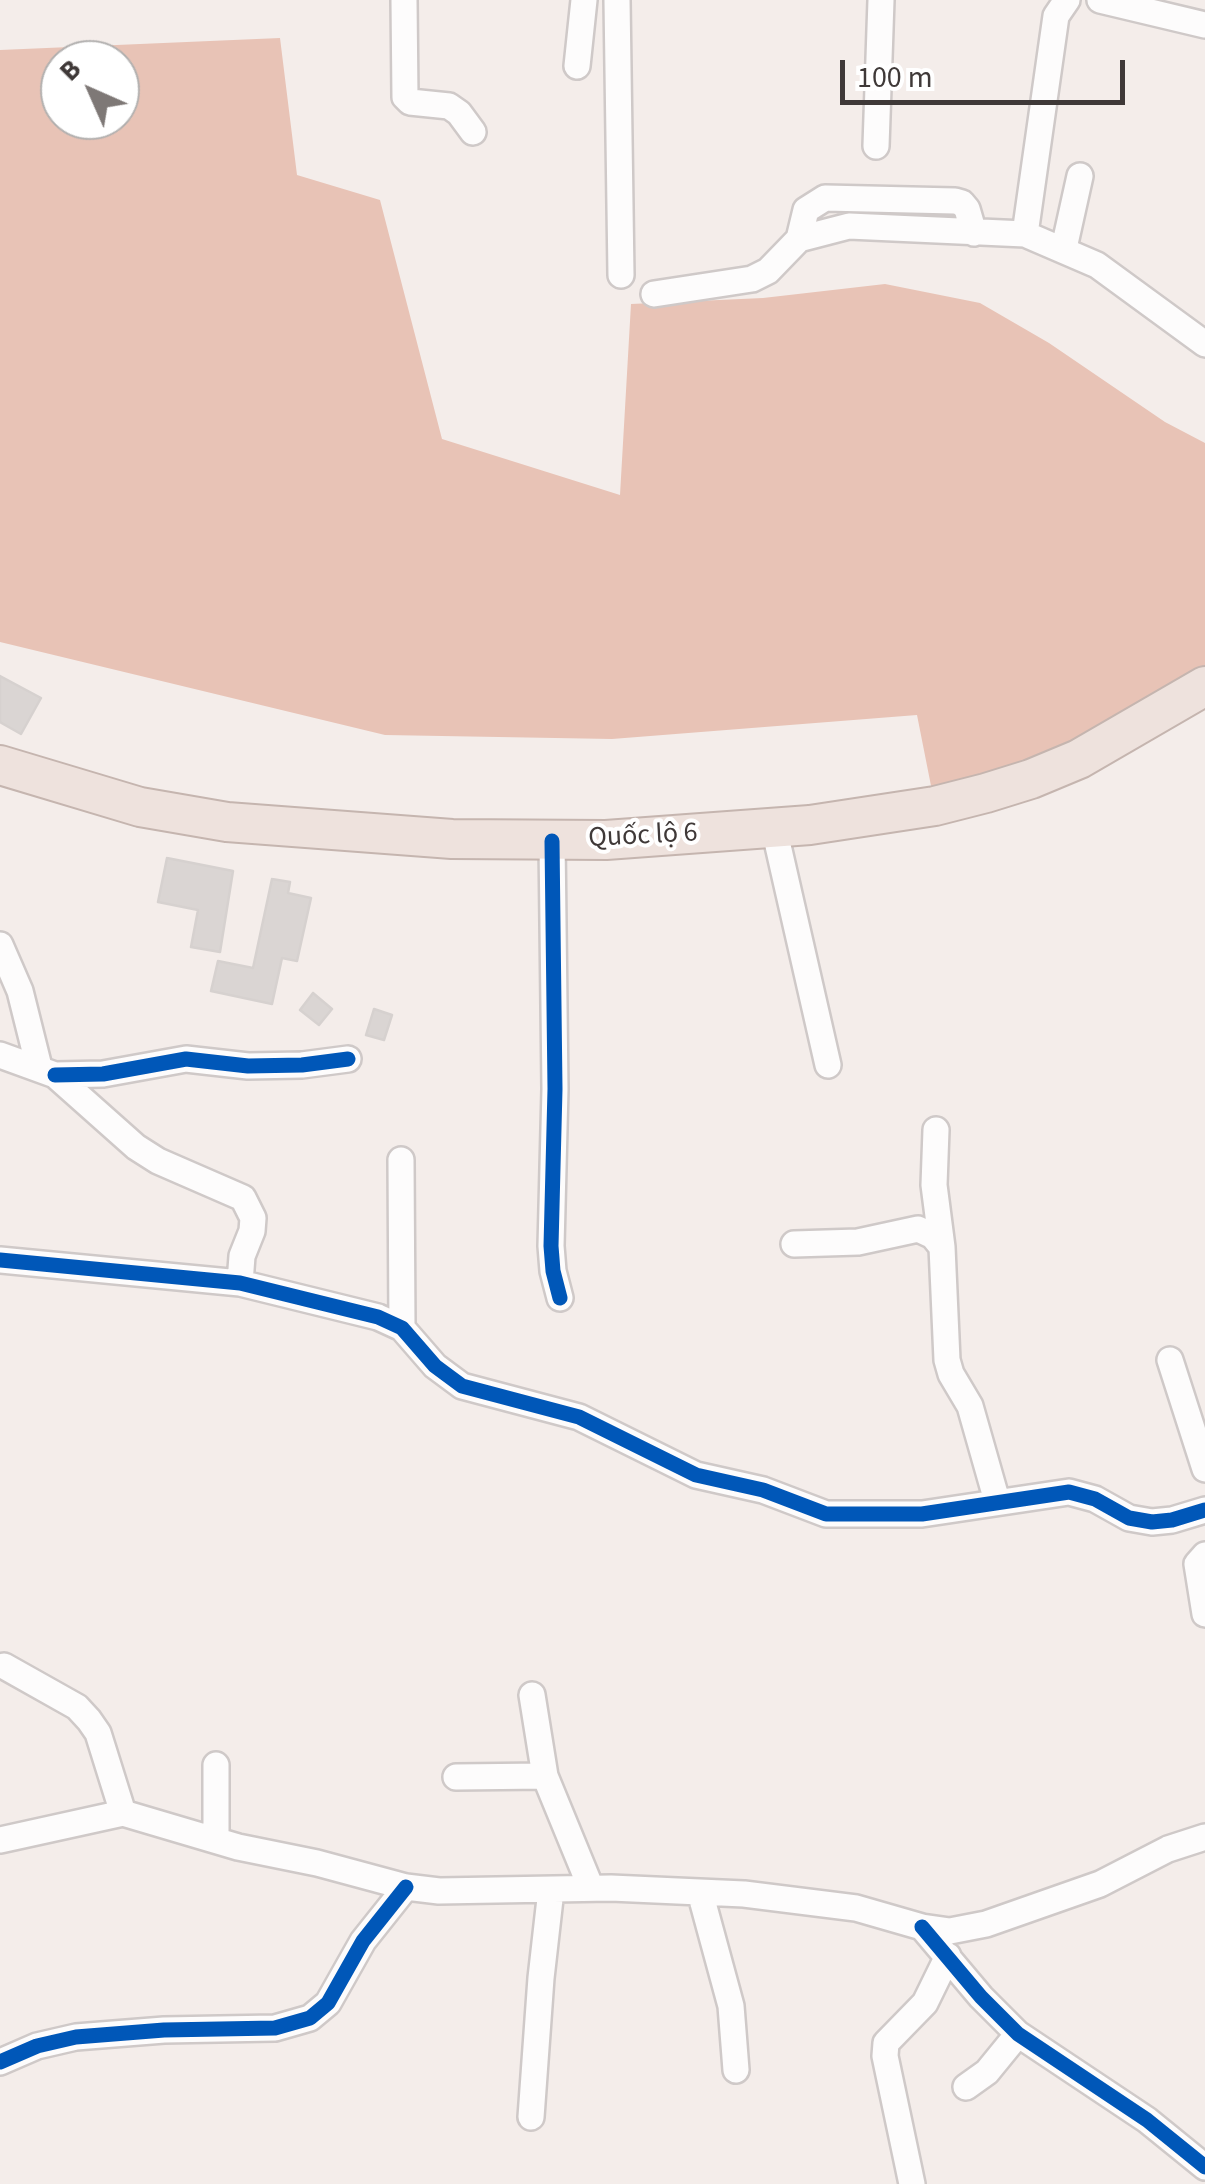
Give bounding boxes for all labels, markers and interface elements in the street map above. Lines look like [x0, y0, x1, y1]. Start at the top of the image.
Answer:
north arrow [40, 40, 140, 140]
scale bar [845, 40, 1130, 102]
text: B [50, 50, 90, 90]
text: 100 m [857, 56, 933, 99]
street label: Quốc lộ 6 [588, 817, 698, 857]

